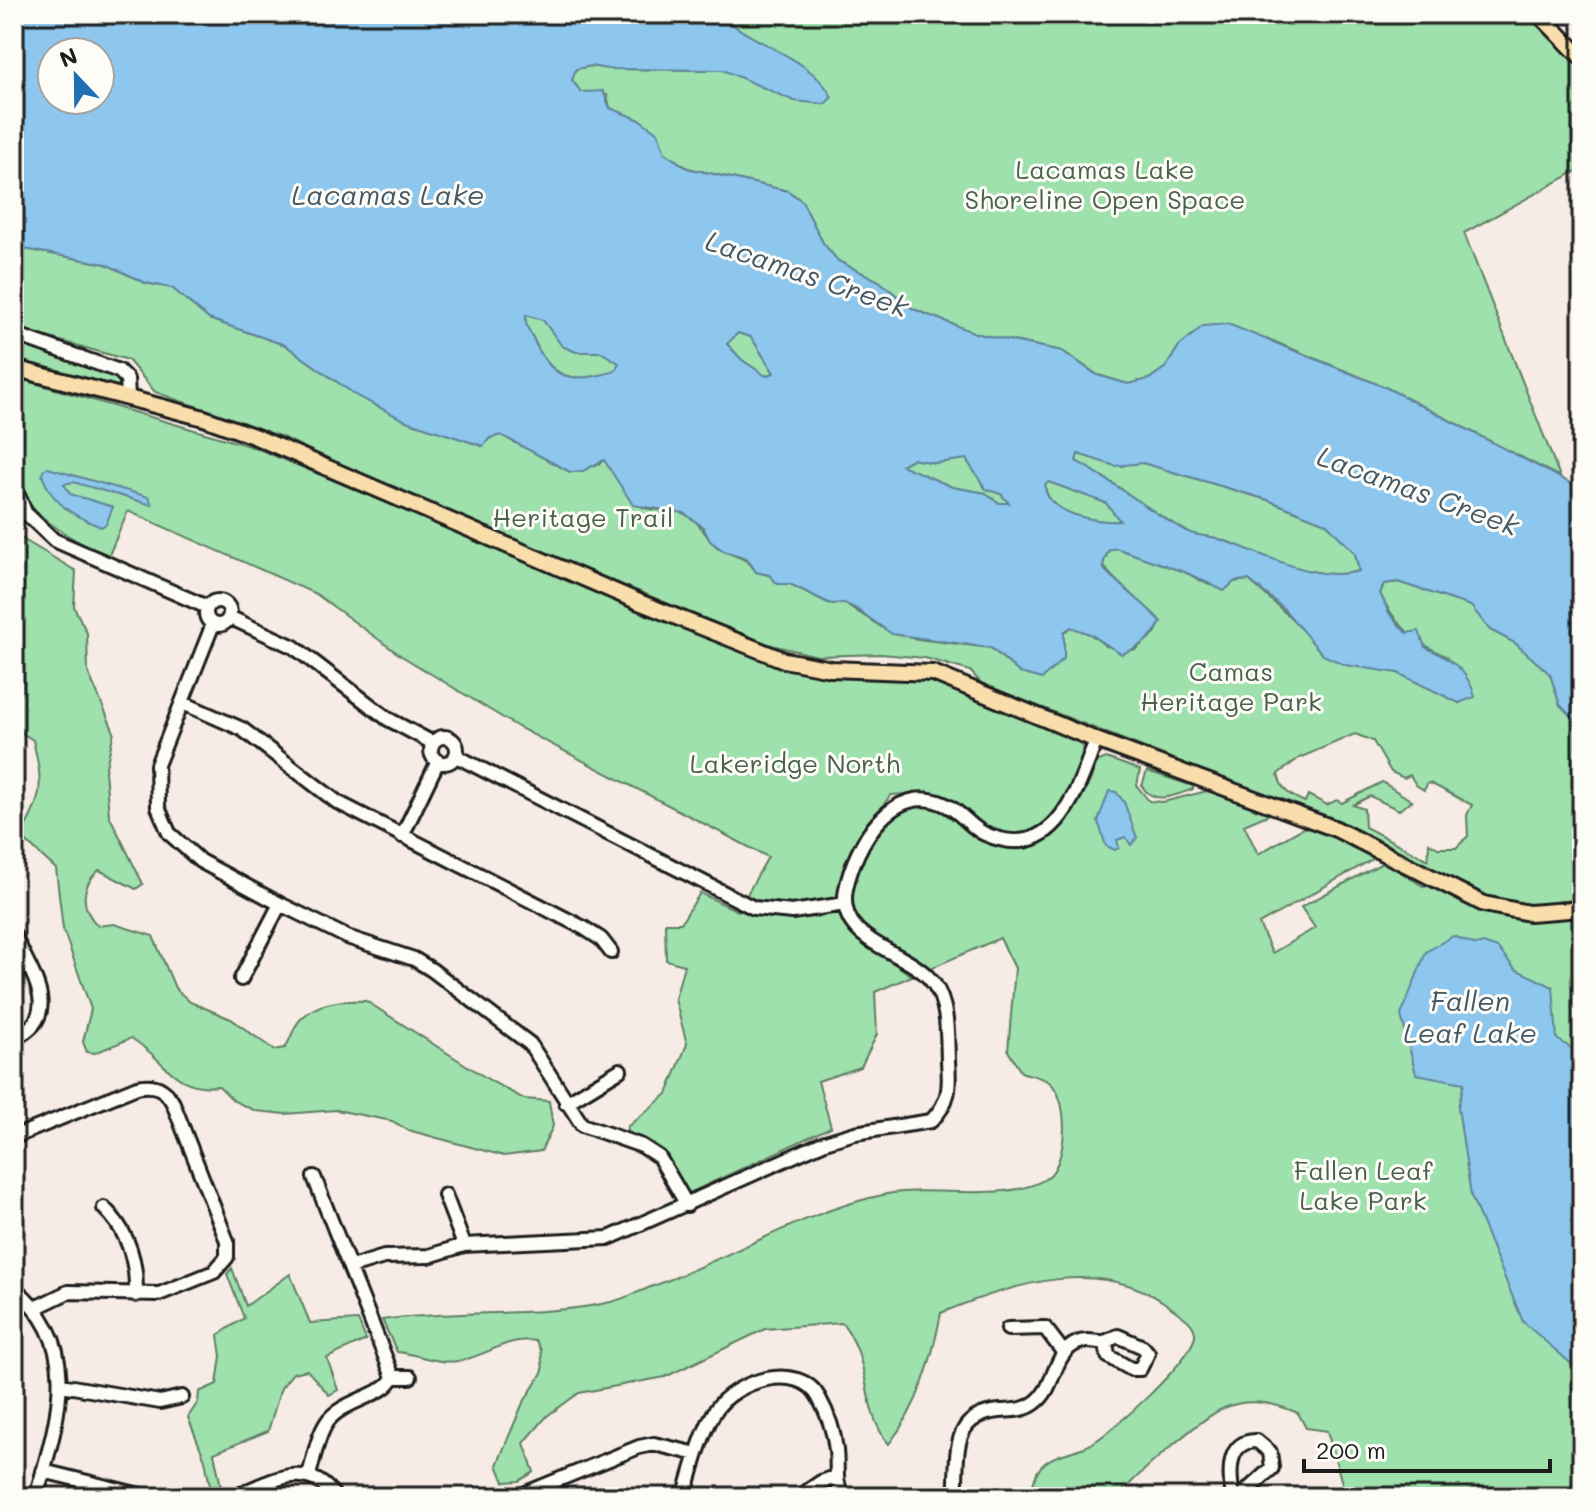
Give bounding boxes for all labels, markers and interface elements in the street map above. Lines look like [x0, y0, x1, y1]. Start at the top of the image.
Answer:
north arrow [36, 36, 116, 116]
text: N [55, 40, 81, 74]
park label: Lacamas Lake Shoreline Open Space [965, 152, 1245, 216]
water label: Lacamas Lake [292, 176, 484, 212]
water label: Lacamas Creek [701, 222, 914, 325]
water label: Lacamas Creek [1313, 437, 1525, 544]
park label: Heritage Trail [493, 500, 674, 534]
park label: Camas Heritage Park [1140, 654, 1322, 718]
park label: Lakeridge North [690, 746, 900, 780]
water label: Fallen Leaf Lake [1403, 982, 1537, 1050]
park label: Fallen Leaf Lake Park [1294, 1153, 1433, 1217]
scale bar [1304, 1423, 1550, 1473]
text: 200 m [1316, 1434, 1386, 1465]

